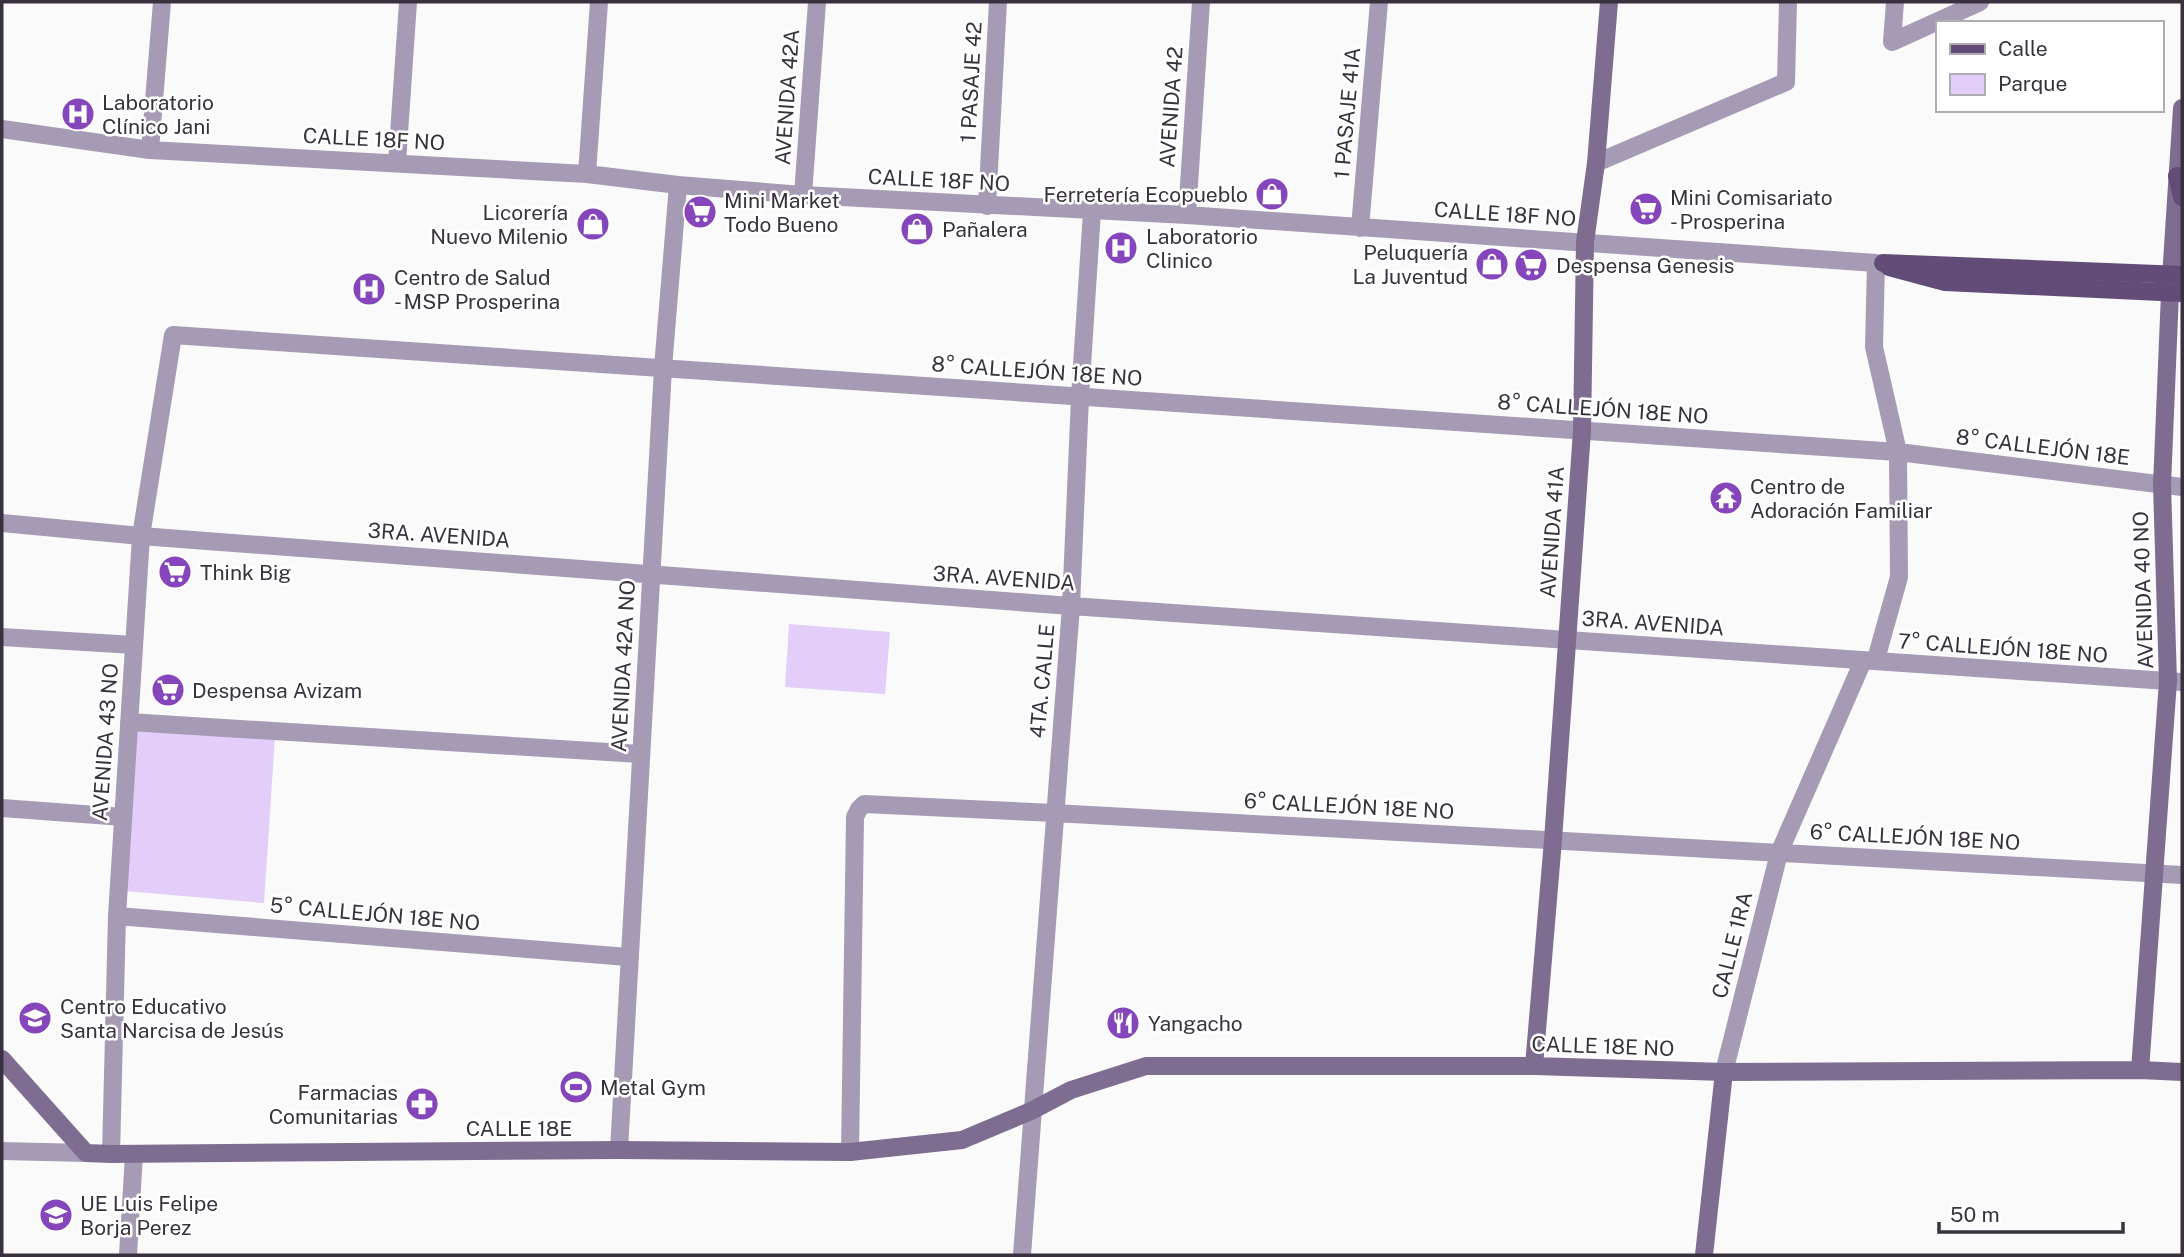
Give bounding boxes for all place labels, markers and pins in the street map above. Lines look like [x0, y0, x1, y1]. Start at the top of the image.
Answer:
place label: Laboratorio Clínico Jani [102, 90, 214, 139]
hospital icon: Laboratorio Clínico Jani [59, 95, 97, 133]
shop icon: Ferretería Ecopueblo [1253, 175, 1291, 213]
place label: Ferretería Ecopueblo [1044, 182, 1248, 207]
place label: Mini Comisariato - Prosperina [1670, 185, 1833, 234]
place label: Mini Market Todo Bueno [724, 188, 840, 237]
supermarket icon: Mini Comisariato - Prosperina [1627, 190, 1665, 228]
supermarket icon: Mini Market Todo Bueno [681, 193, 719, 231]
place label: Licorería Nuevo Milenio [430, 200, 568, 249]
shop icon: Licorería Nuevo Milenio [574, 205, 612, 243]
shop icon: Pañalera [898, 210, 936, 248]
place label: Pañalera [942, 217, 1028, 242]
place label: Laboratorio Clinico [1146, 224, 1258, 273]
hospital icon: Laboratorio Clinico [1102, 229, 1140, 267]
place label: Peluquería La Juventud [1352, 240, 1468, 289]
shop icon: Peluquería La Juventud [1473, 245, 1511, 283]
supermarket icon: Despensa Genesis [1512, 246, 1550, 284]
place label: Despensa Genesis [1556, 253, 1735, 278]
place label: Centro de Salud - MSP Prosperina [394, 265, 560, 314]
hospital icon: Centro de Salud - MSP Prosperina [350, 270, 388, 308]
place label: Centro de Adoración Familiar [1750, 474, 1933, 523]
temple icon: Centro de Adoración Familiar [1707, 479, 1745, 517]
supermarket icon: Think Big [156, 553, 194, 591]
place label: Think Big [200, 560, 291, 585]
supermarket icon: Despensa Avizam [149, 671, 187, 709]
place label: Despensa Avizam [192, 678, 362, 703]
place label: Centro Educativo Santa Narcisa de Jesús [60, 994, 284, 1043]
school or university icon: Centro Educativo Santa Narcisa de Jesús [16, 999, 54, 1037]
restaurant icon: Yangacho [1104, 1004, 1142, 1042]
place label: Yangacho [1148, 1011, 1243, 1036]
sports icon: Metal Gym [557, 1068, 595, 1106]
place label: Metal Gym [600, 1075, 706, 1100]
place label: Farmacias Comunitarias [269, 1080, 398, 1129]
pharmacy icon: Farmacias Comunitarias [403, 1085, 441, 1123]
place label: UE Luis Felipe Borja Perez [80, 1191, 218, 1240]
school or university icon: UE Luis Felipe Borja Perez [37, 1196, 75, 1234]

